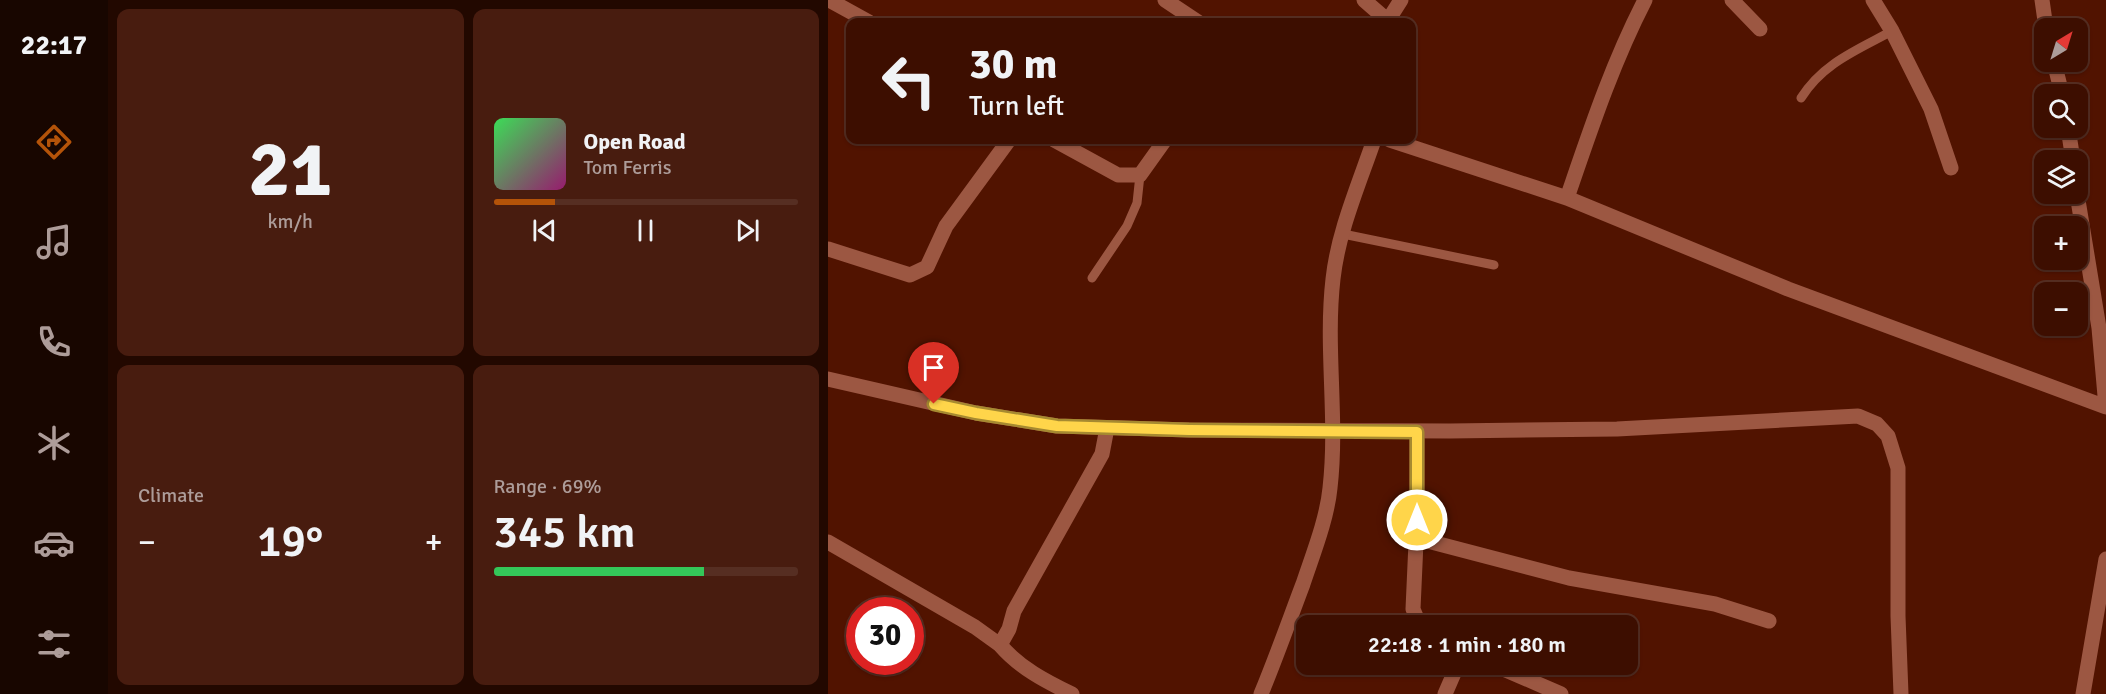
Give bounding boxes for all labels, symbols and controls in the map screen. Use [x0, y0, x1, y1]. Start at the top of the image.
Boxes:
north arrow [2034, 18, 2088, 72]
map controls [2034, 18, 2088, 336]
text: 22:17 [21, 29, 87, 62]
text: 30 m [969, 39, 1058, 90]
icon: left [870, 42, 948, 120]
button: search [2034, 84, 2088, 138]
text: Turn left [969, 90, 1064, 123]
icon: directions [33, 121, 75, 163]
text: 21 [248, 122, 332, 218]
text: Open Road [584, 128, 686, 155]
button: layers [2034, 150, 2088, 204]
text: Tom Ferris [584, 155, 672, 180]
text: km/h [268, 209, 313, 234]
icon: previous [528, 214, 561, 247]
icon: pause [629, 214, 662, 247]
icon: next [731, 214, 764, 247]
button: + [2034, 216, 2088, 270]
icon: music [33, 221, 75, 263]
button: − [2034, 282, 2088, 336]
icon: phone [33, 321, 75, 363]
pin [908, 342, 959, 404]
icon: arrive [917, 351, 950, 384]
icon: climate [33, 422, 75, 464]
text: Range · 69% [494, 474, 602, 499]
text: Climate [138, 483, 204, 508]
position arrow [1385, 488, 1449, 552]
text: 345 km [494, 505, 636, 560]
text: 19° [257, 514, 323, 569]
icon: car [33, 522, 75, 564]
text: − [138, 522, 156, 563]
text: + [425, 522, 442, 563]
speed limit sign: 30 [846, 597, 924, 675]
icon: filters [33, 623, 75, 665]
text: 22:18 · 1 min · 180 m [1368, 631, 1566, 658]

